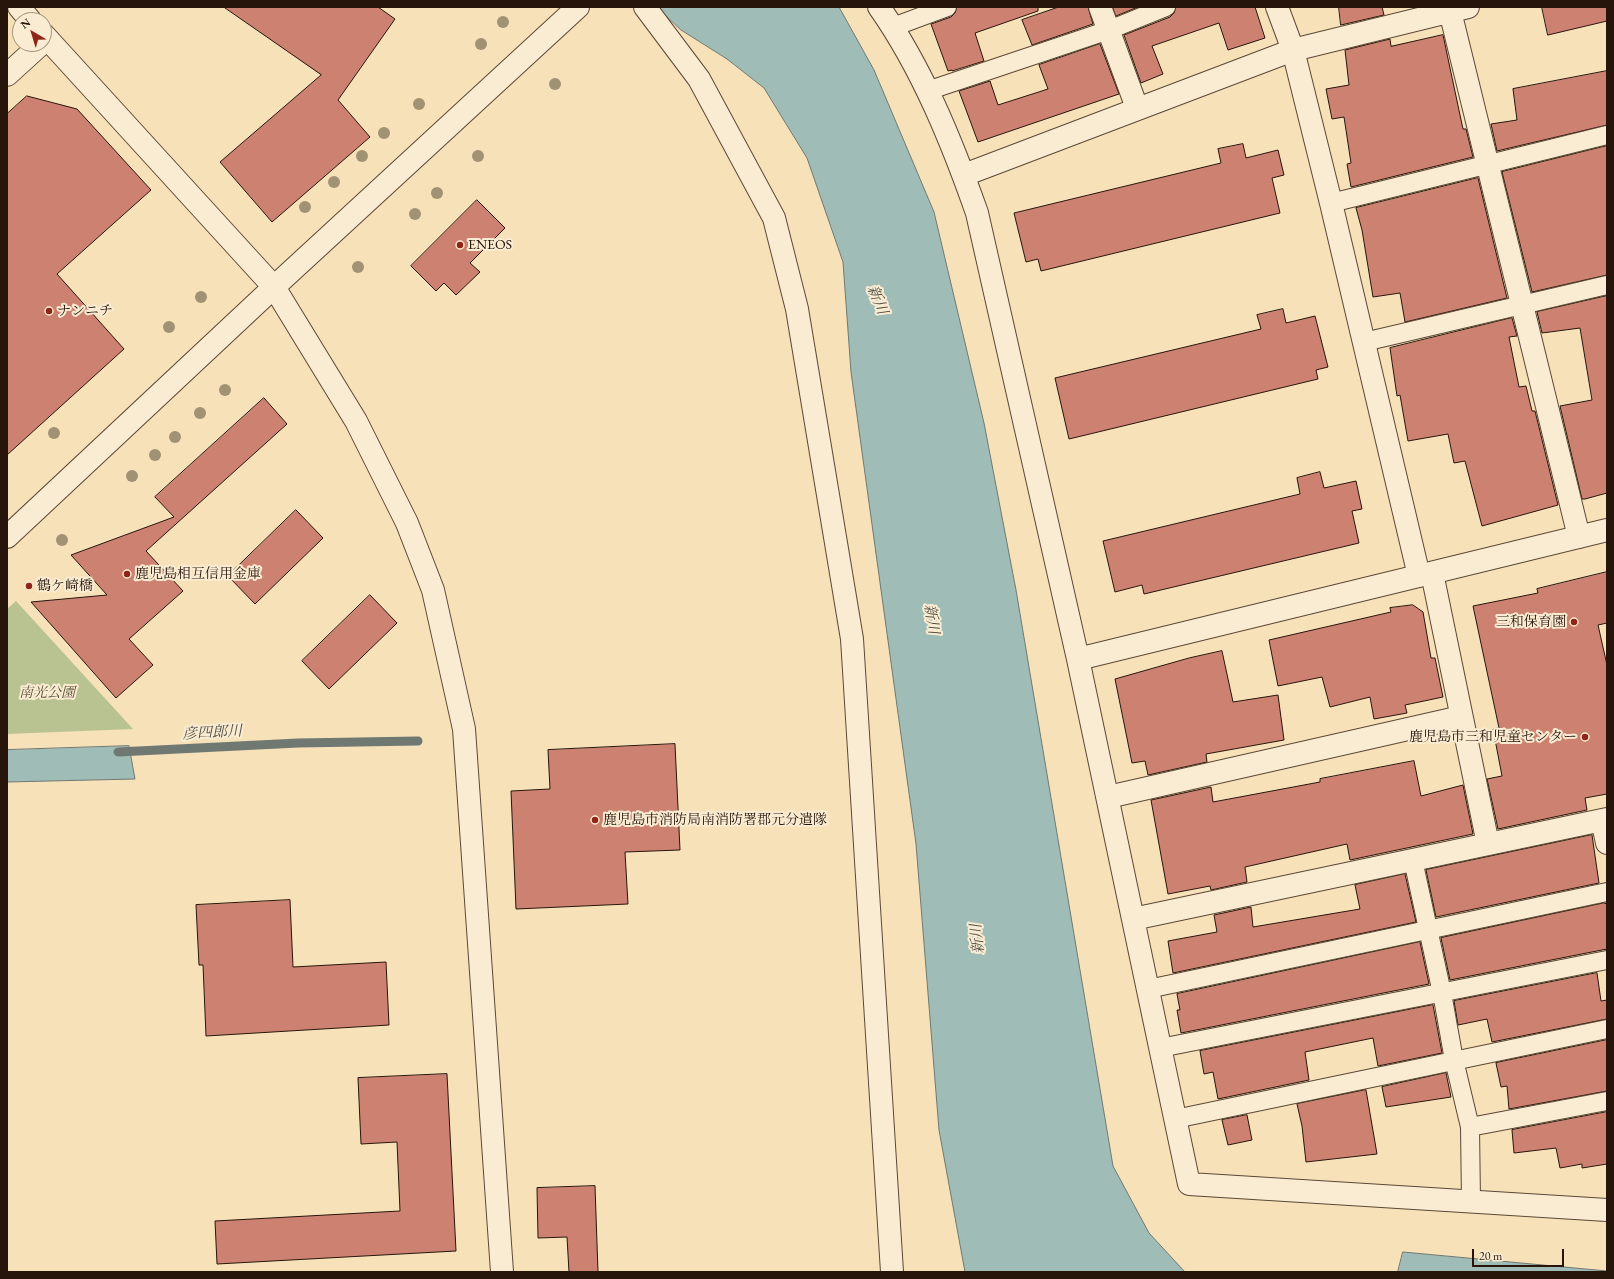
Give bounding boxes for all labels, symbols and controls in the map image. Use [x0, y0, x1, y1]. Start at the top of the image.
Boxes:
north arrow [12, 12, 52, 52]
text: N [17, 15, 33, 32]
place label: ENEOS [468, 237, 512, 253]
marker: ENEOS [455, 240, 465, 250]
water label: 新川 [863, 283, 891, 317]
place label: ナンニチ [57, 303, 113, 319]
marker: ナンニチ [44, 306, 54, 316]
place label: 鹿児島相互信用金庫 [135, 566, 261, 582]
marker: 鹿児島相互信用金庫 [122, 569, 132, 579]
place label: 鶴ケ崎橋 [37, 578, 93, 594]
marker: 鶴ケ崎橋 [24, 581, 34, 591]
water label: 新川 [920, 603, 942, 635]
place label: 三和保育園 [1496, 614, 1566, 630]
marker: 三和保育園 [1569, 617, 1579, 627]
park label: 南光公園 [19, 685, 75, 701]
water label: 彦四郎川 [182, 722, 242, 744]
place label: 鹿児島市三和児童センター [1409, 729, 1577, 745]
marker: 鹿児島市三和児童センター [1580, 732, 1590, 742]
place label: 鹿児島市消防局南消防署郡元分遣隊 [603, 812, 827, 828]
marker: 鹿児島市消防局南消防署郡元分遣隊 [590, 815, 600, 825]
water label: 新川 [967, 923, 989, 955]
scale bar [1474, 1241, 1566, 1267]
text: 20 m [1479, 1248, 1502, 1264]

